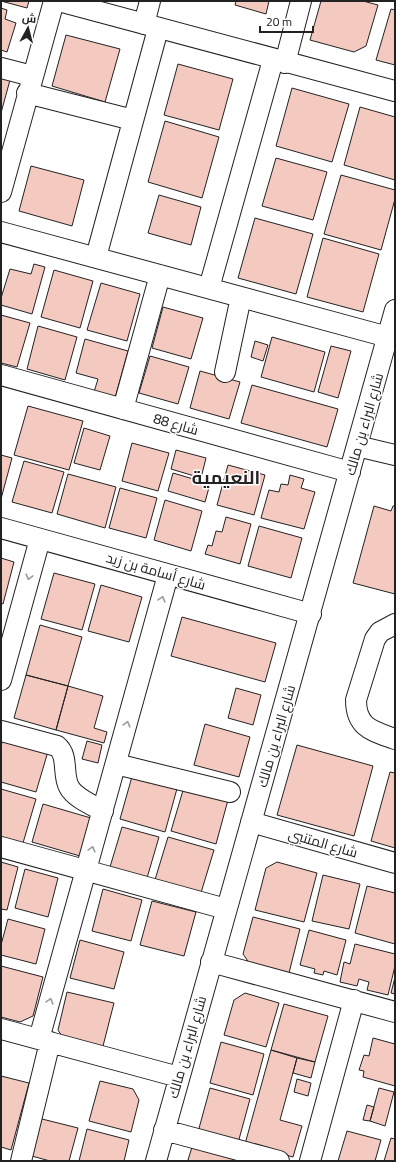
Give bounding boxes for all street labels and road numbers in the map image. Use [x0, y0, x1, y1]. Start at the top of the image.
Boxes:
street label: شارع البراء بن مالك [337, 370, 391, 478]
street label: شارع 88 [150, 405, 202, 443]
street label: شارع أسامة بن زيد [103, 544, 209, 598]
street label: شارع البراء بن مالك [249, 682, 303, 790]
street label: شارع المتنبي [285, 821, 361, 865]
street label: شارع البراء بن مالك [160, 993, 214, 1101]

